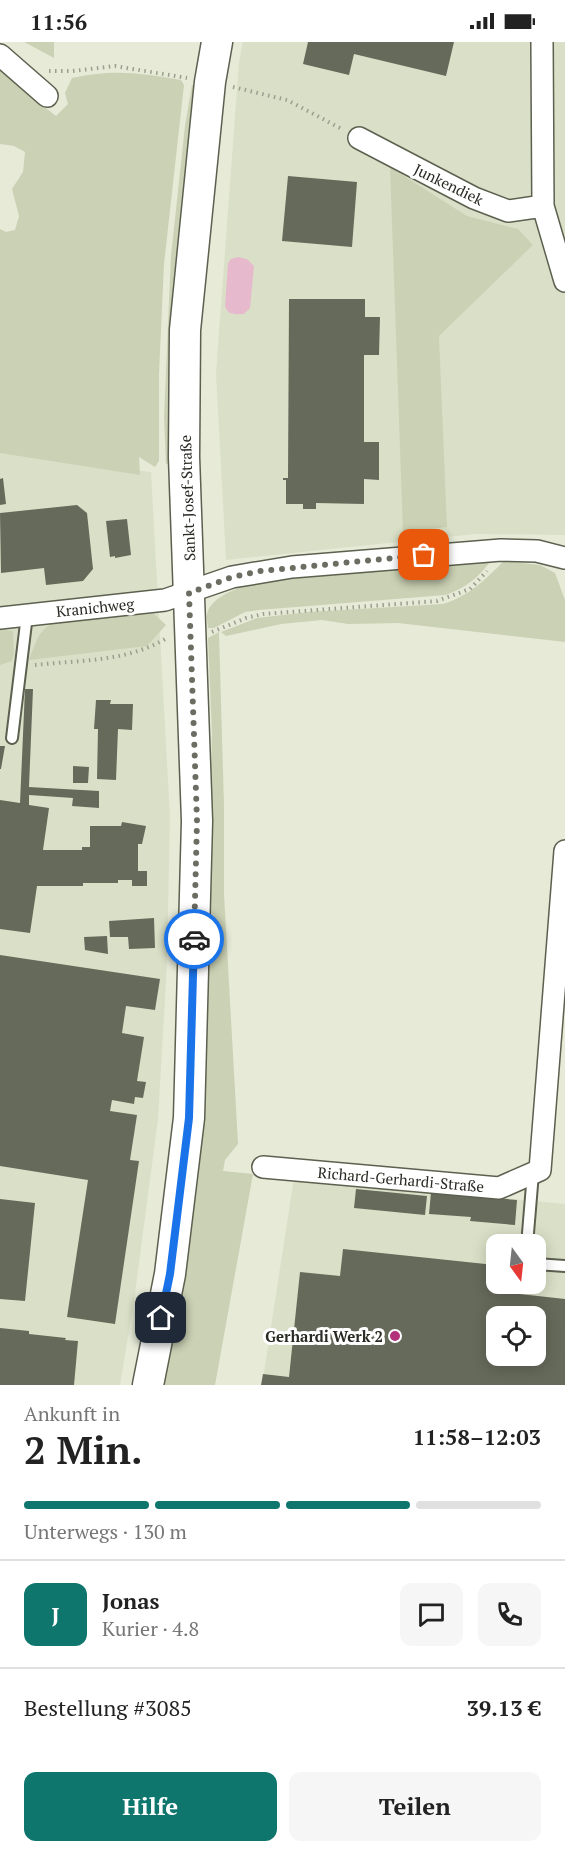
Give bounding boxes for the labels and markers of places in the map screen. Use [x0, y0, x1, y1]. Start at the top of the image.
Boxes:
pin [398, 529, 449, 580]
pin [135, 1292, 186, 1343]
place label: Gerhardi Werk 2 [265, 1326, 383, 1346]
marker: Gerhardi Werk 2 [388, 1329, 402, 1343]

